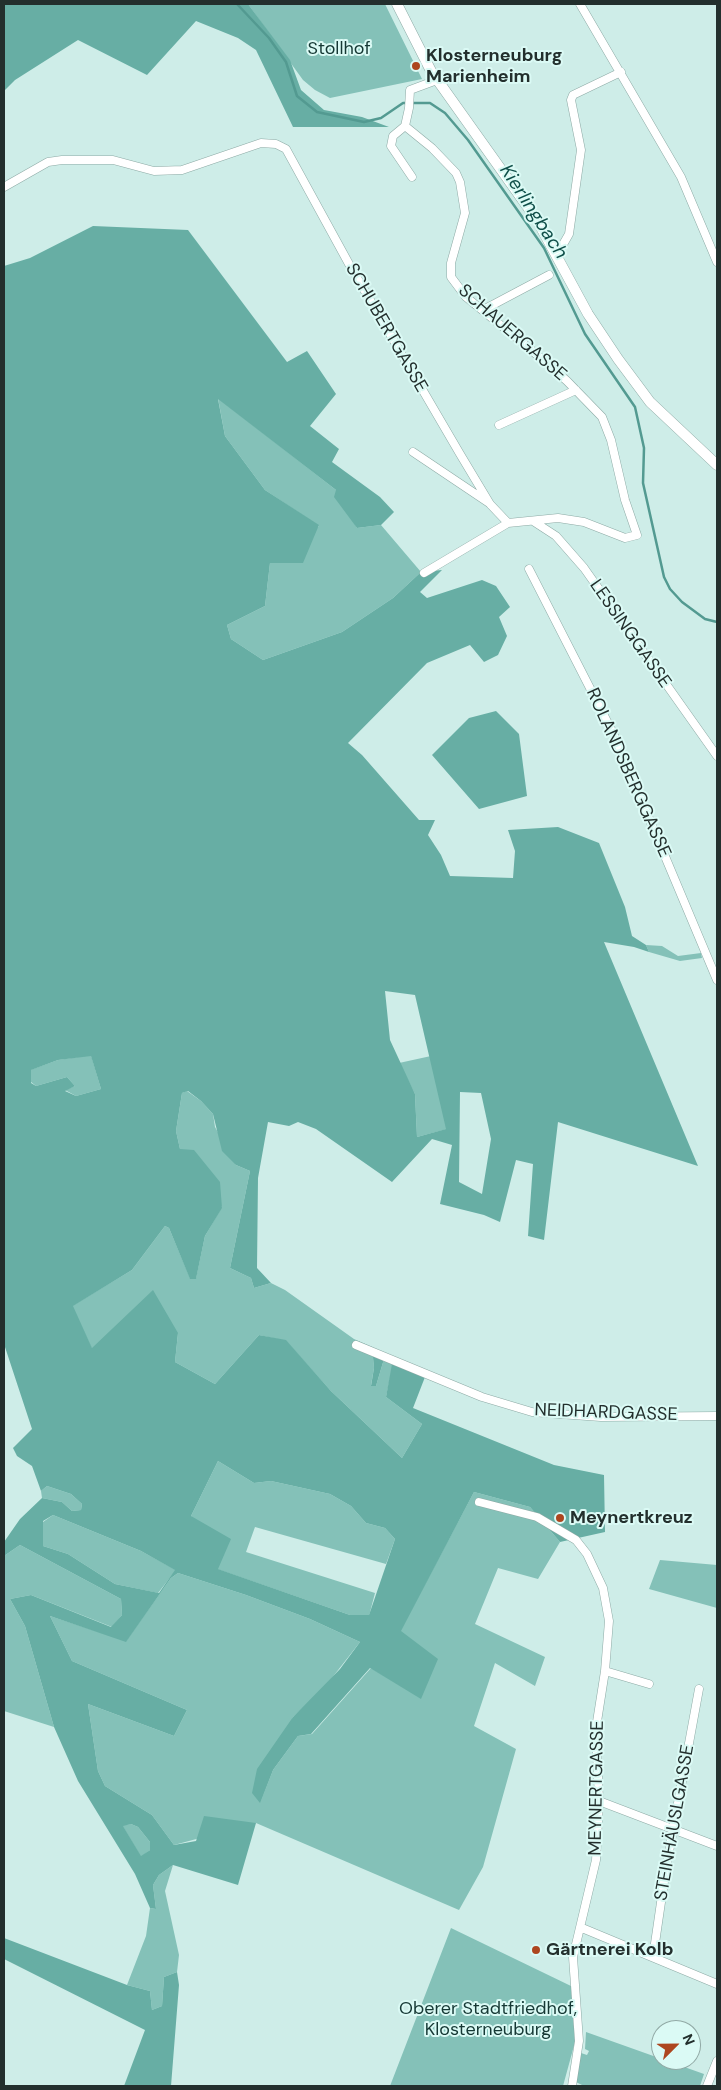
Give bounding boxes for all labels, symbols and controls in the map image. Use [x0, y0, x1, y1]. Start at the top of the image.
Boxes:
park label: Stollhof [307, 38, 371, 60]
place label: Klosterneuburg Marienheim [426, 45, 562, 88]
marker: Klosterneuburg Marienheim [410, 60, 422, 72]
water label: Kierlingbach [494, 161, 572, 263]
street label: SCHUBERTGASSE [340, 260, 432, 396]
street label: SCHAUERGASSE [453, 280, 571, 386]
street label: LESSINGGASSE [585, 576, 675, 692]
street label: ROLANDSBERGGASSE [581, 685, 675, 861]
street label: NEIDHARDGASSE [534, 1400, 678, 1426]
place label: Meynertkreuz [570, 1507, 693, 1529]
marker: Meynertkreuz [554, 1512, 566, 1524]
street label: MEYNERTGASSE [585, 1720, 609, 1856]
street label: STEINHÄUSLGASSE [651, 1743, 699, 1903]
place label: Gärtnerei Kolb [546, 1939, 673, 1961]
marker: Gärtnerei Kolb [530, 1944, 542, 1956]
park label: Oberer Stadtfriedhof, Klosterneuburg [399, 1998, 577, 2040]
north arrow [651, 2020, 701, 2070]
text: N [679, 2031, 699, 2048]

